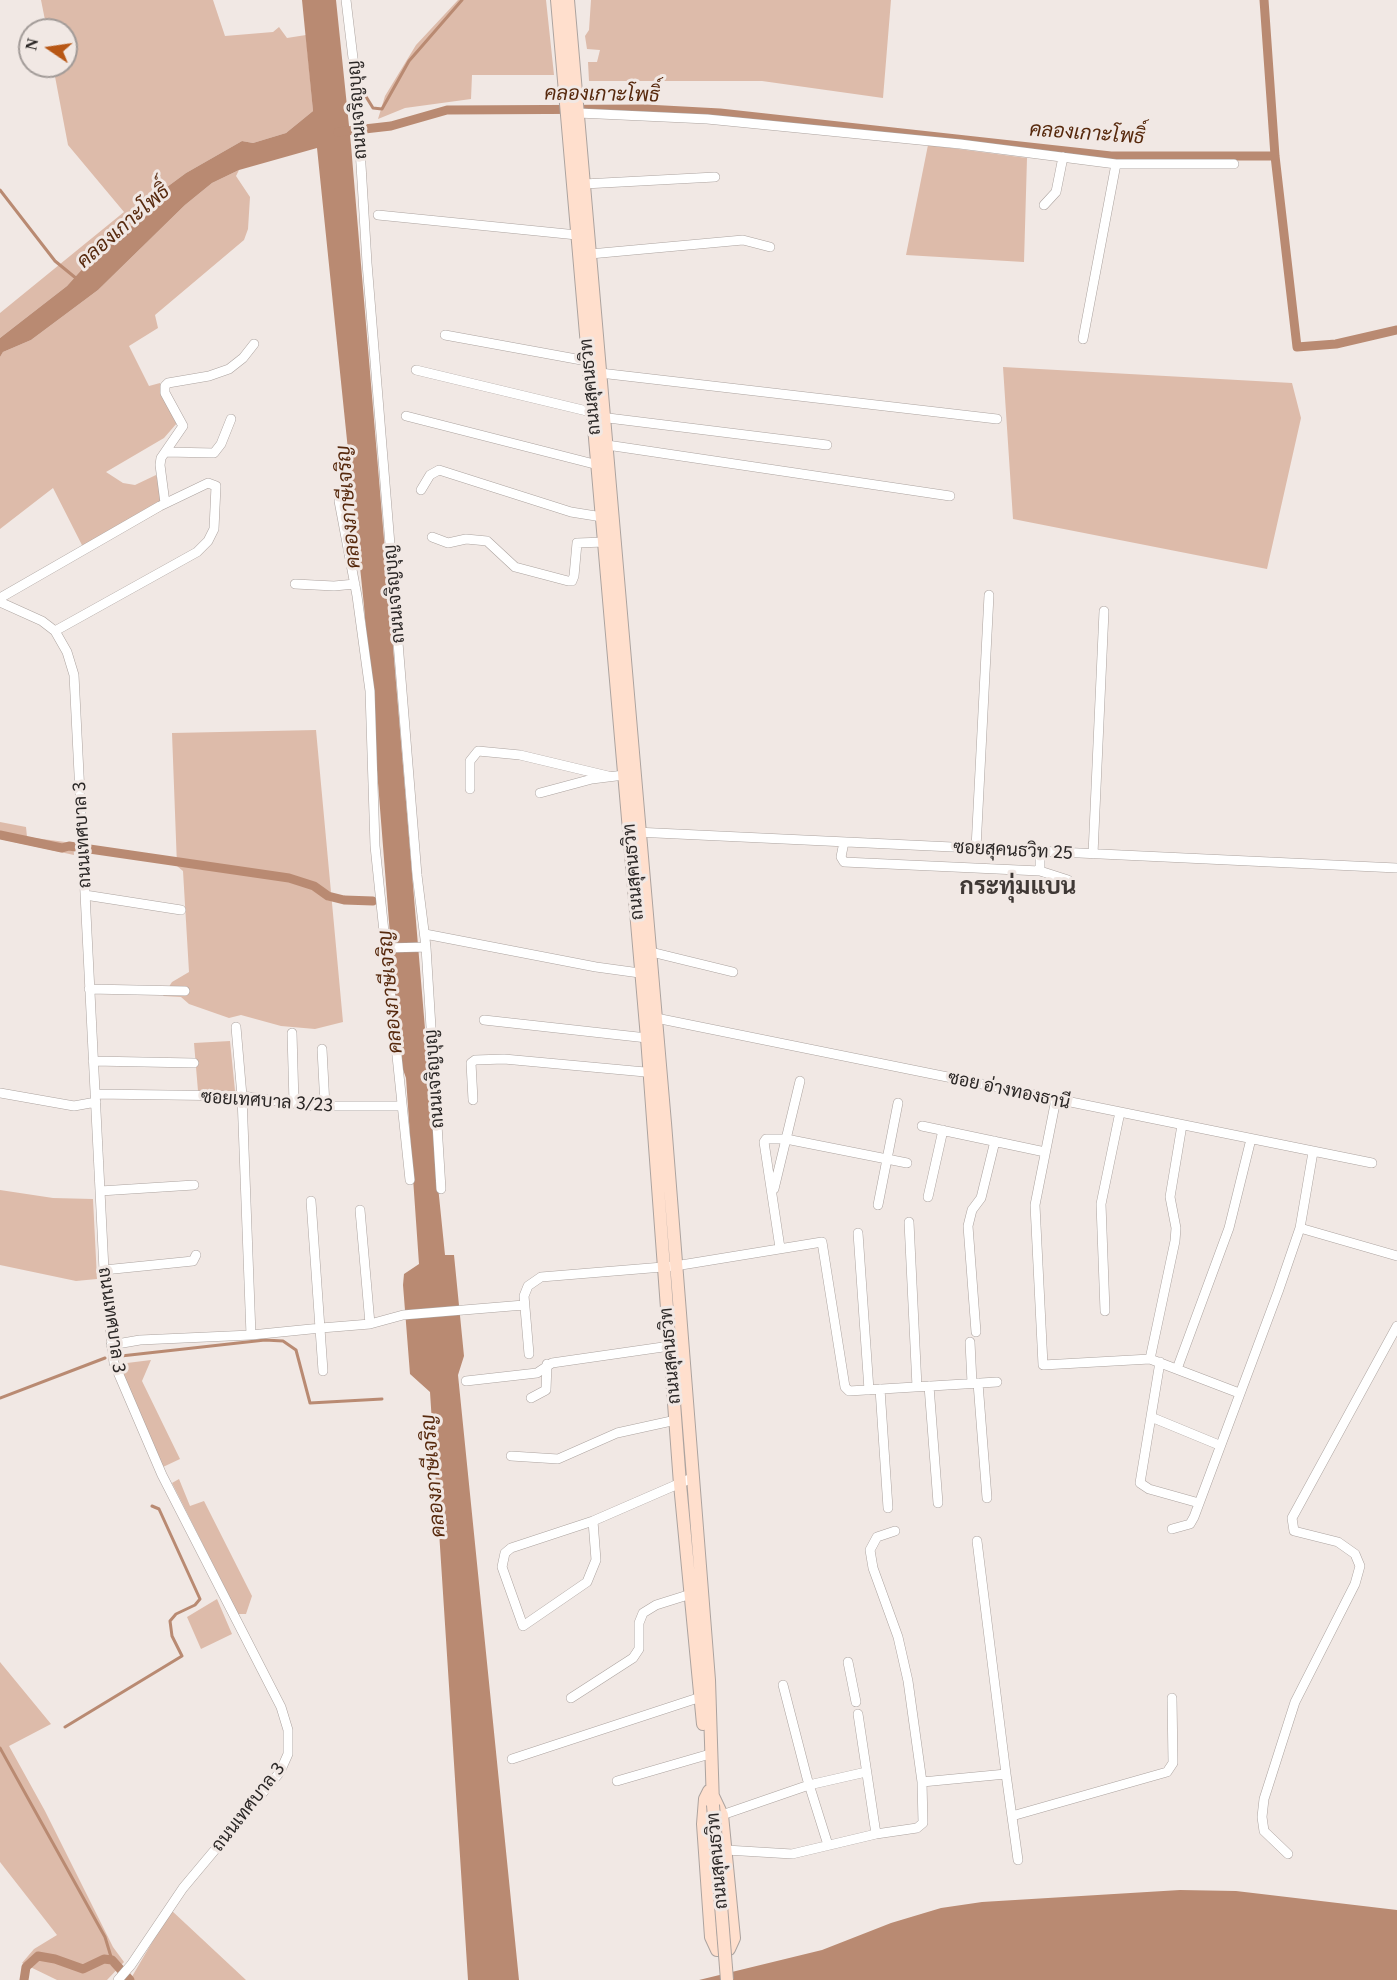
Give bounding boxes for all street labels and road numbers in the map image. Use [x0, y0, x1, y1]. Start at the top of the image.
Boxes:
street label: ถนนเจริญบุญ [343, 60, 371, 160]
street label: ถนนสุคนธวิท [575, 338, 605, 436]
street label: ถนนเจริญบุญ [379, 544, 409, 644]
street label: ถนนเทศบาล 3 [68, 781, 96, 889]
street label: ถนนสุคนธวิท [618, 823, 648, 921]
street label: ซอยสุคนธวิท 25 [953, 836, 1073, 864]
street label: ถนนเจริญบุญ [420, 1029, 448, 1129]
street label: ซอย อ่างทองธานี [946, 1067, 1072, 1113]
street label: ซอยเทศบาล 3/23 [200, 1086, 334, 1116]
street label: ถนนเทศบาล 3 [94, 1266, 130, 1374]
street label: ถนนสุคนธวิท [655, 1307, 685, 1405]
street label: ถนนเทศบาล 3 [207, 1758, 289, 1856]
street label: ถนนสุคนธวิท [702, 1812, 732, 1910]

